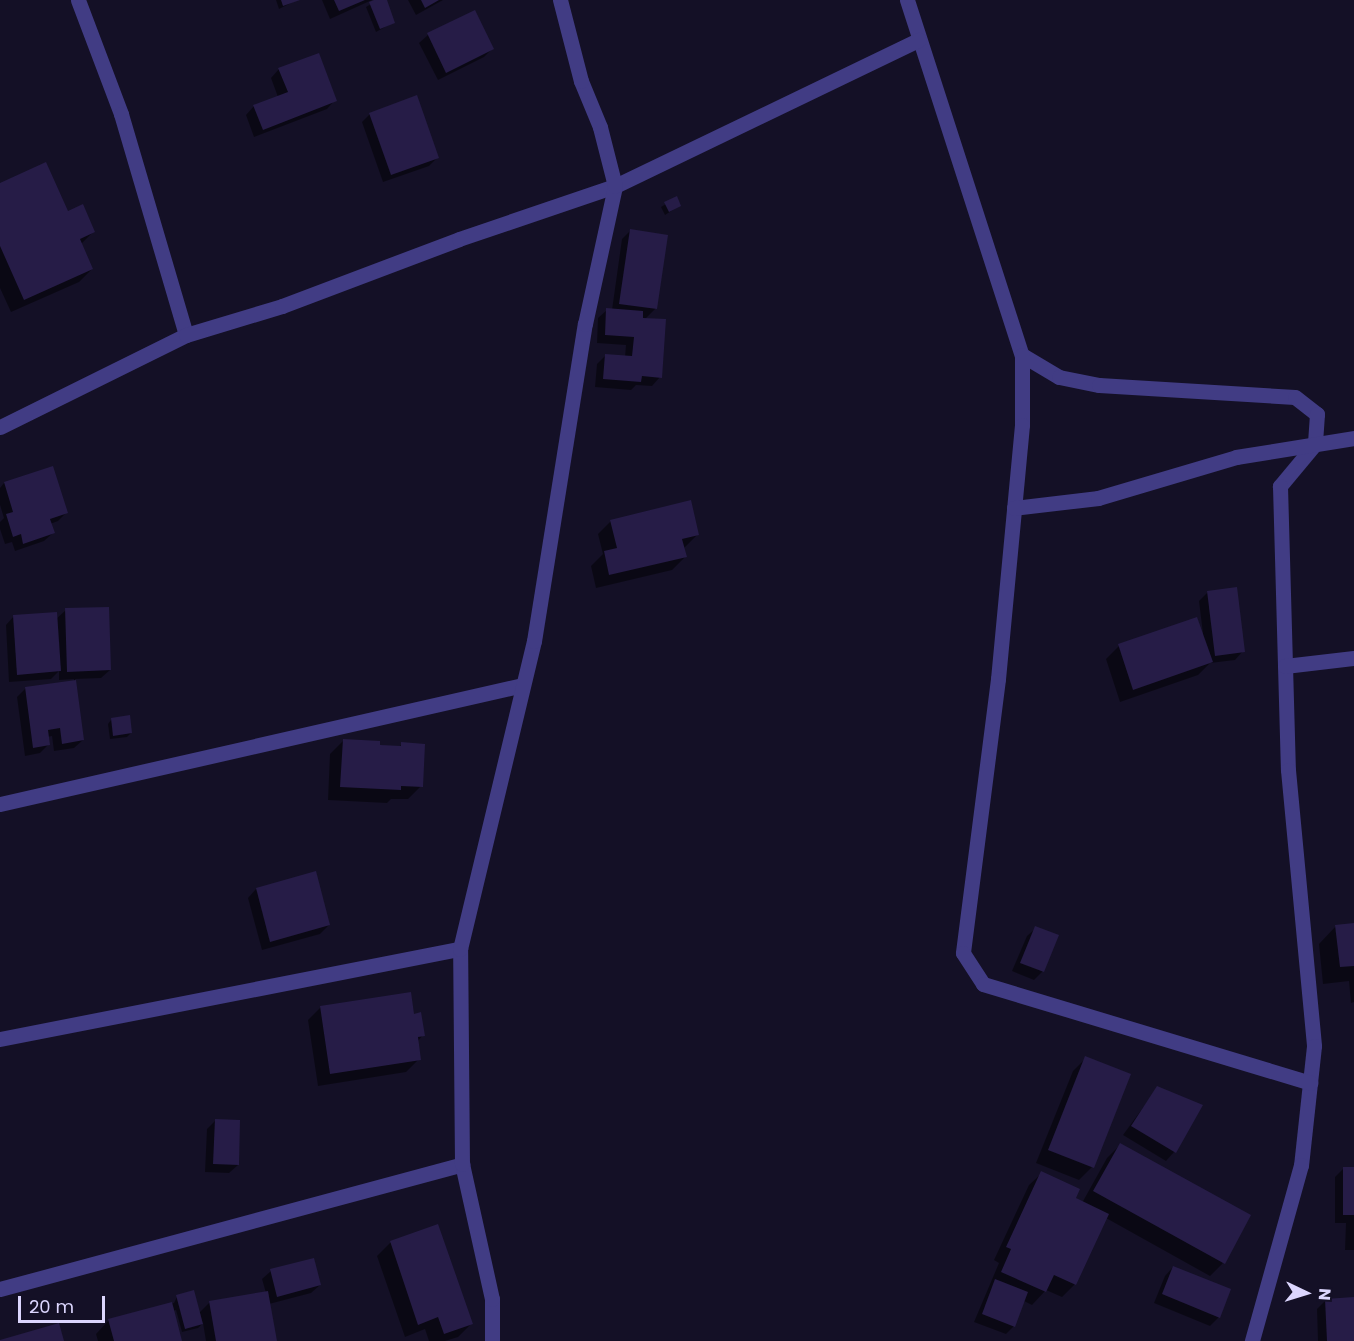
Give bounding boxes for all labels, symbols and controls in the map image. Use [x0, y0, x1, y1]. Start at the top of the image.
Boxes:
north arrow [1276, 1263, 1336, 1323]
scale bar [21, 1284, 108, 1322]
text: N [1313, 1287, 1336, 1301]
text: 20 m [29, 1294, 74, 1319]

